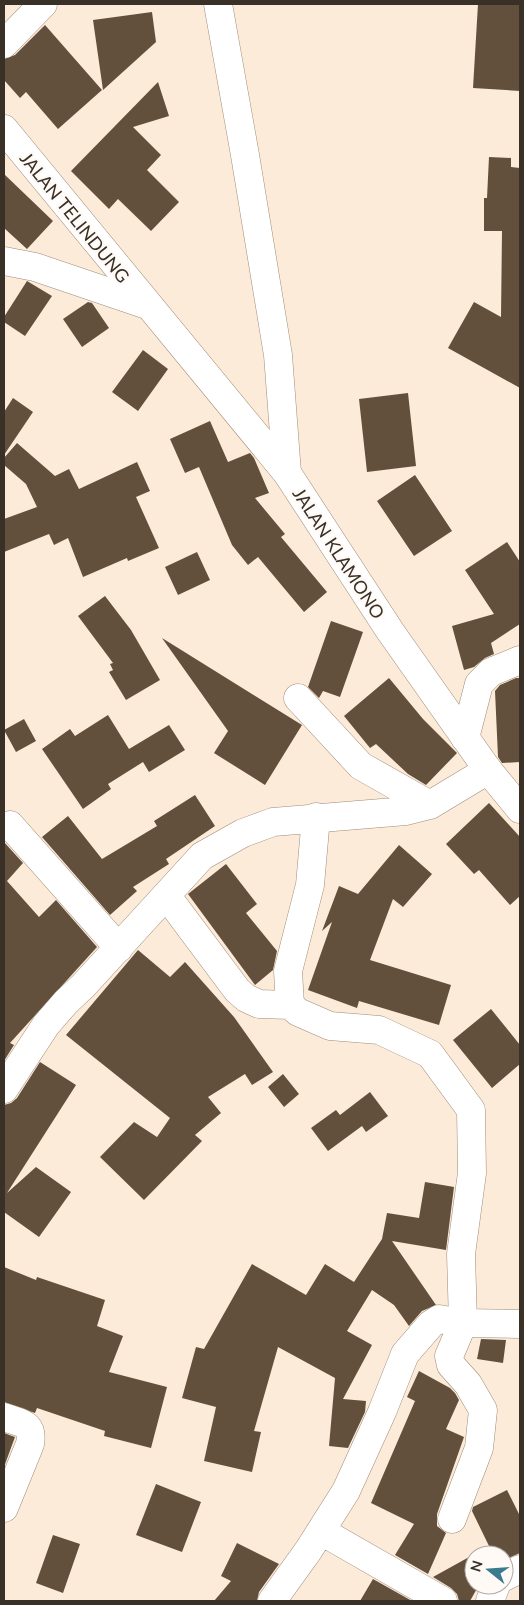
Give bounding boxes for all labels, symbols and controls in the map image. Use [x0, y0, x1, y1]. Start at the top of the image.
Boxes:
street label: JALAN TELINDUNG [16, 147, 134, 287]
street label: JALAN KLAMONO [288, 483, 390, 623]
north arrow [464, 1545, 514, 1595]
text: N [466, 1558, 486, 1574]

